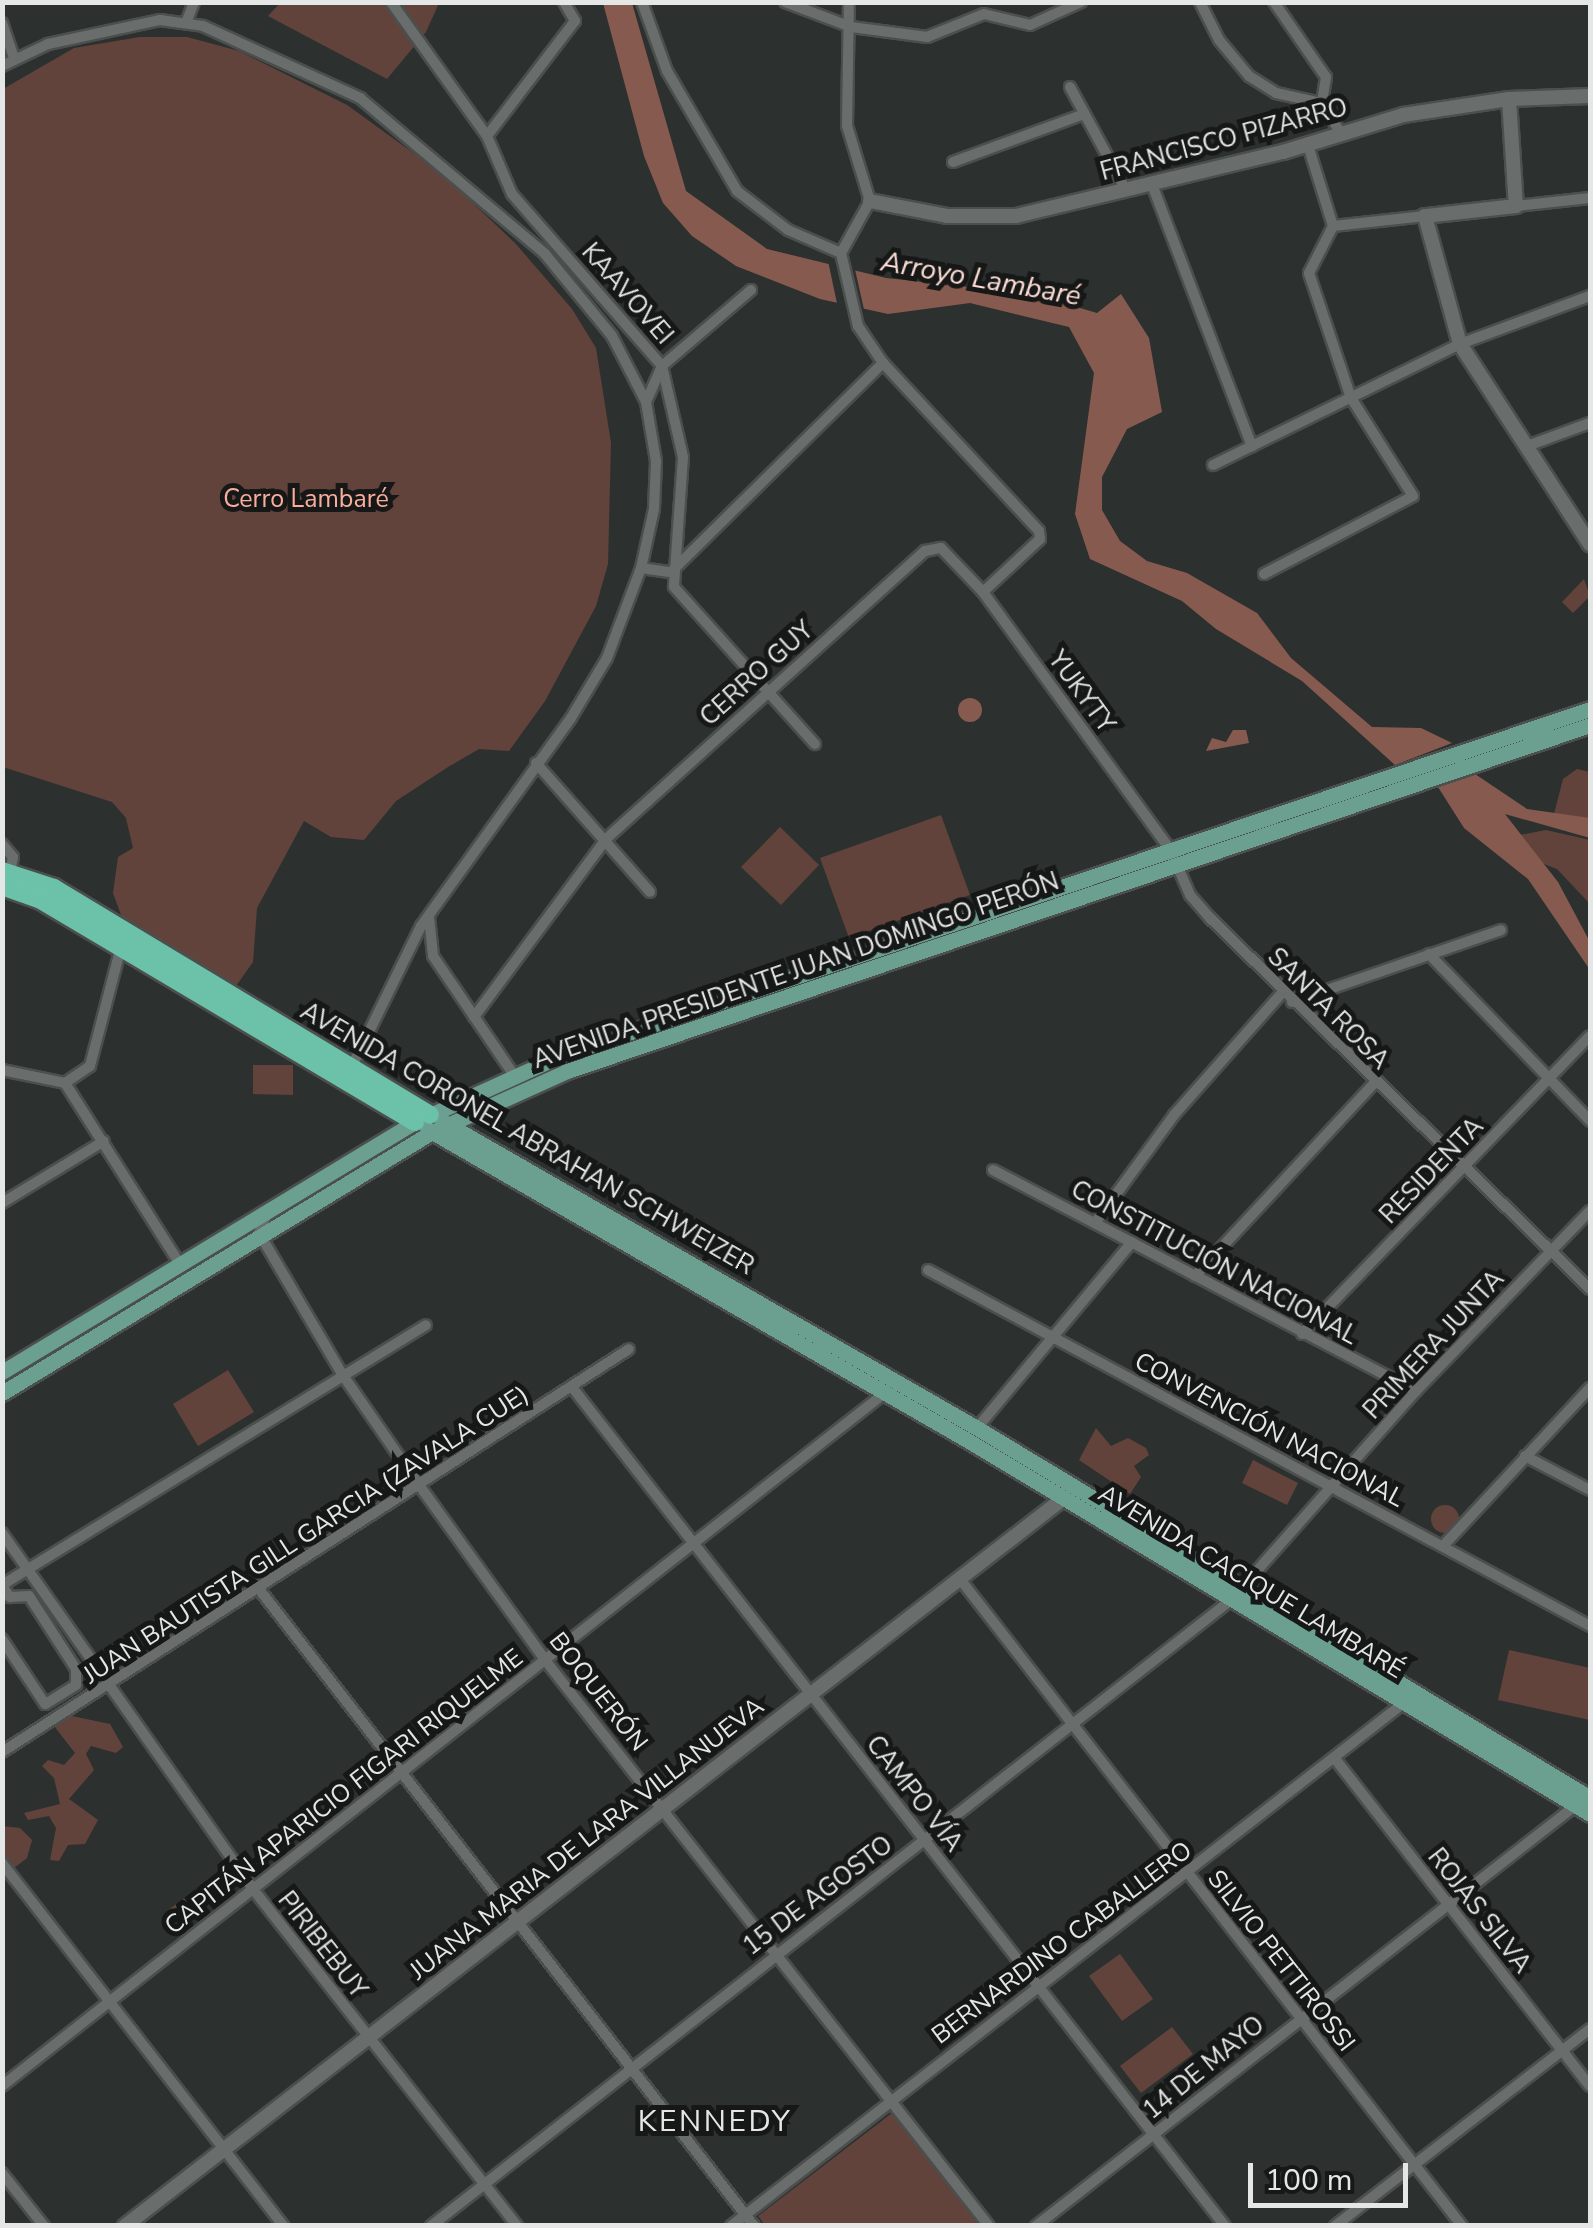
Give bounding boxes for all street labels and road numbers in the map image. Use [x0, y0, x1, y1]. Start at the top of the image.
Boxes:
street label: FRANCISCO PIZARRO [1097, 93, 1351, 187]
street label: KAAVOVEI [575, 237, 679, 351]
street label: CERRO GUY [694, 615, 820, 733]
street label: YUKYTY [1041, 645, 1121, 739]
street label: AVENIDA PRESIDENTE JUAN DOMINGO PERÓN [529, 867, 1063, 1075]
street label: SANTA ROSA [1261, 942, 1395, 1076]
street label: AVENIDA CORONEL ABRAHAN SCHWEIZER [295, 996, 759, 1282]
street label: RESIDENTA [1374, 1112, 1490, 1230]
street label: CONSTITUCIÓN NACIONAL [1066, 1175, 1362, 1351]
street label: PRIMERA JUNTA [1358, 1265, 1510, 1425]
street label: CONVENCIÓN NACIONAL [1129, 1346, 1409, 1514]
street label: JUAN BAUTISTA GILL GARCIA (ZAVALA CUE) [78, 1380, 534, 1690]
street label: AVENIDA CACIQUE LAMBARÉ [1093, 1479, 1409, 1685]
street label: BOQUERÓN [542, 1627, 654, 1757]
street label: CAPITÁN APARICIO FIGARI RIQUELME [159, 1643, 529, 1941]
street label: JUANA MARIA DE LARA VILLANUEVA [404, 1692, 770, 1986]
street label: CAMPO VÍA [859, 1730, 969, 1858]
street label: 15 DE AGOSTO [737, 1830, 899, 1962]
street label: BERNARDINO CABALLERO [926, 1835, 1198, 2051]
street label: ROJAS SILVA [1421, 1843, 1537, 1979]
street label: SILVIO PETTIROSSI [1201, 1864, 1361, 2058]
street label: PIRIBEBUY [271, 1886, 373, 2004]
street label: 14 DE MAYO [1137, 2010, 1271, 2126]

